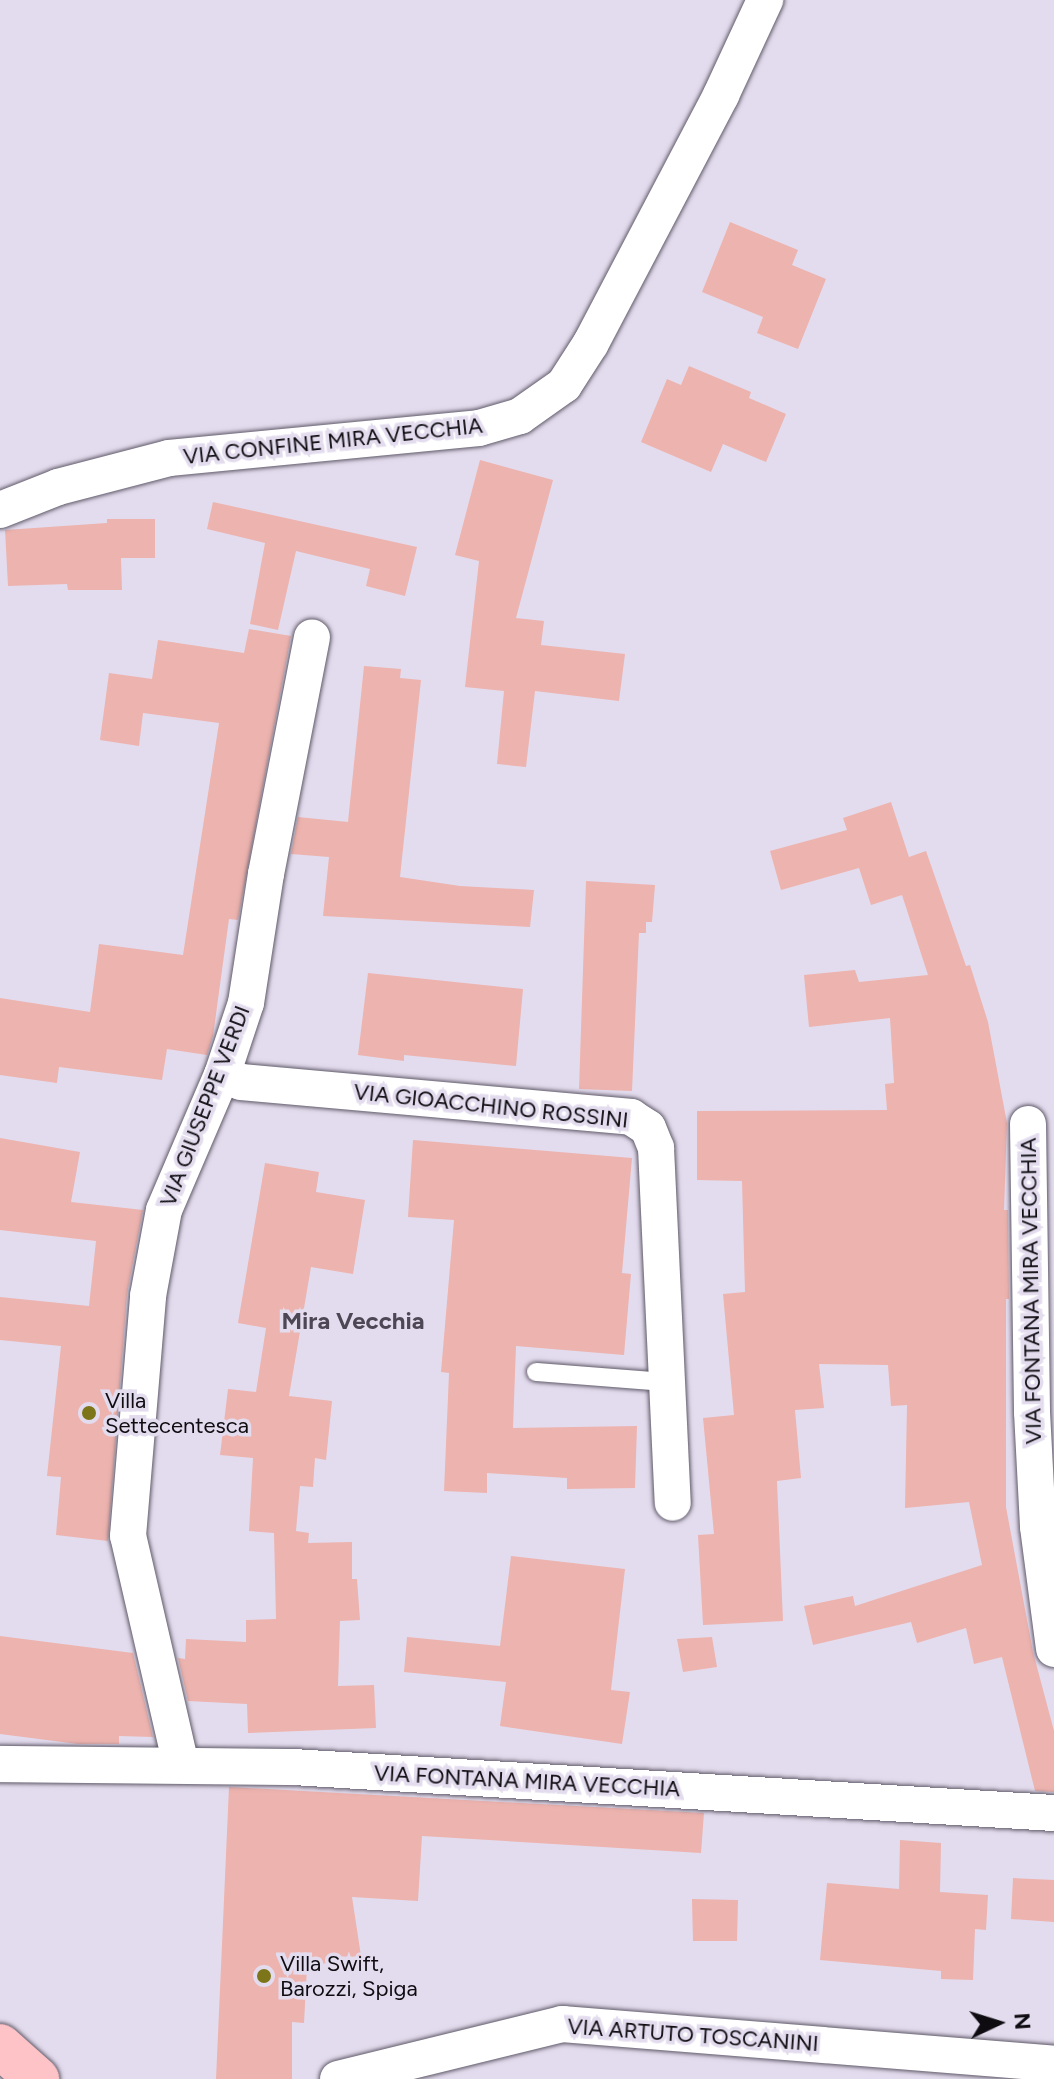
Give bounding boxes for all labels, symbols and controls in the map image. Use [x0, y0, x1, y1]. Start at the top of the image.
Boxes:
street label: VIA CONFINE MIRA VECCHIA [182, 412, 484, 470]
street label: VIA GIUSEPPE VERDI [155, 1002, 255, 1210]
street label: VIA GIOACCHINO ROSSINI [352, 1078, 630, 1134]
street label: VIA FONTANA MIRA VECCHIA [1015, 1138, 1047, 1444]
district label: Mira Vecchia [281, 1307, 425, 1335]
place label: Villa Settecentesca [105, 1387, 249, 1438]
marker: Villa Settecentesca [80, 1404, 98, 1422]
street label: VIA FONTANA MIRA VECCHIA [373, 1760, 681, 1802]
place label: Villa Swift, Barozzi, Spiga [280, 1950, 418, 2002]
marker: Villa Swift, Barozzi, Spiga [255, 1967, 273, 1985]
north arrow [958, 1983, 1038, 2063]
text: N [1008, 2012, 1037, 2031]
street label: VIA ARTUTO TOSCANINI [567, 2013, 819, 2057]

